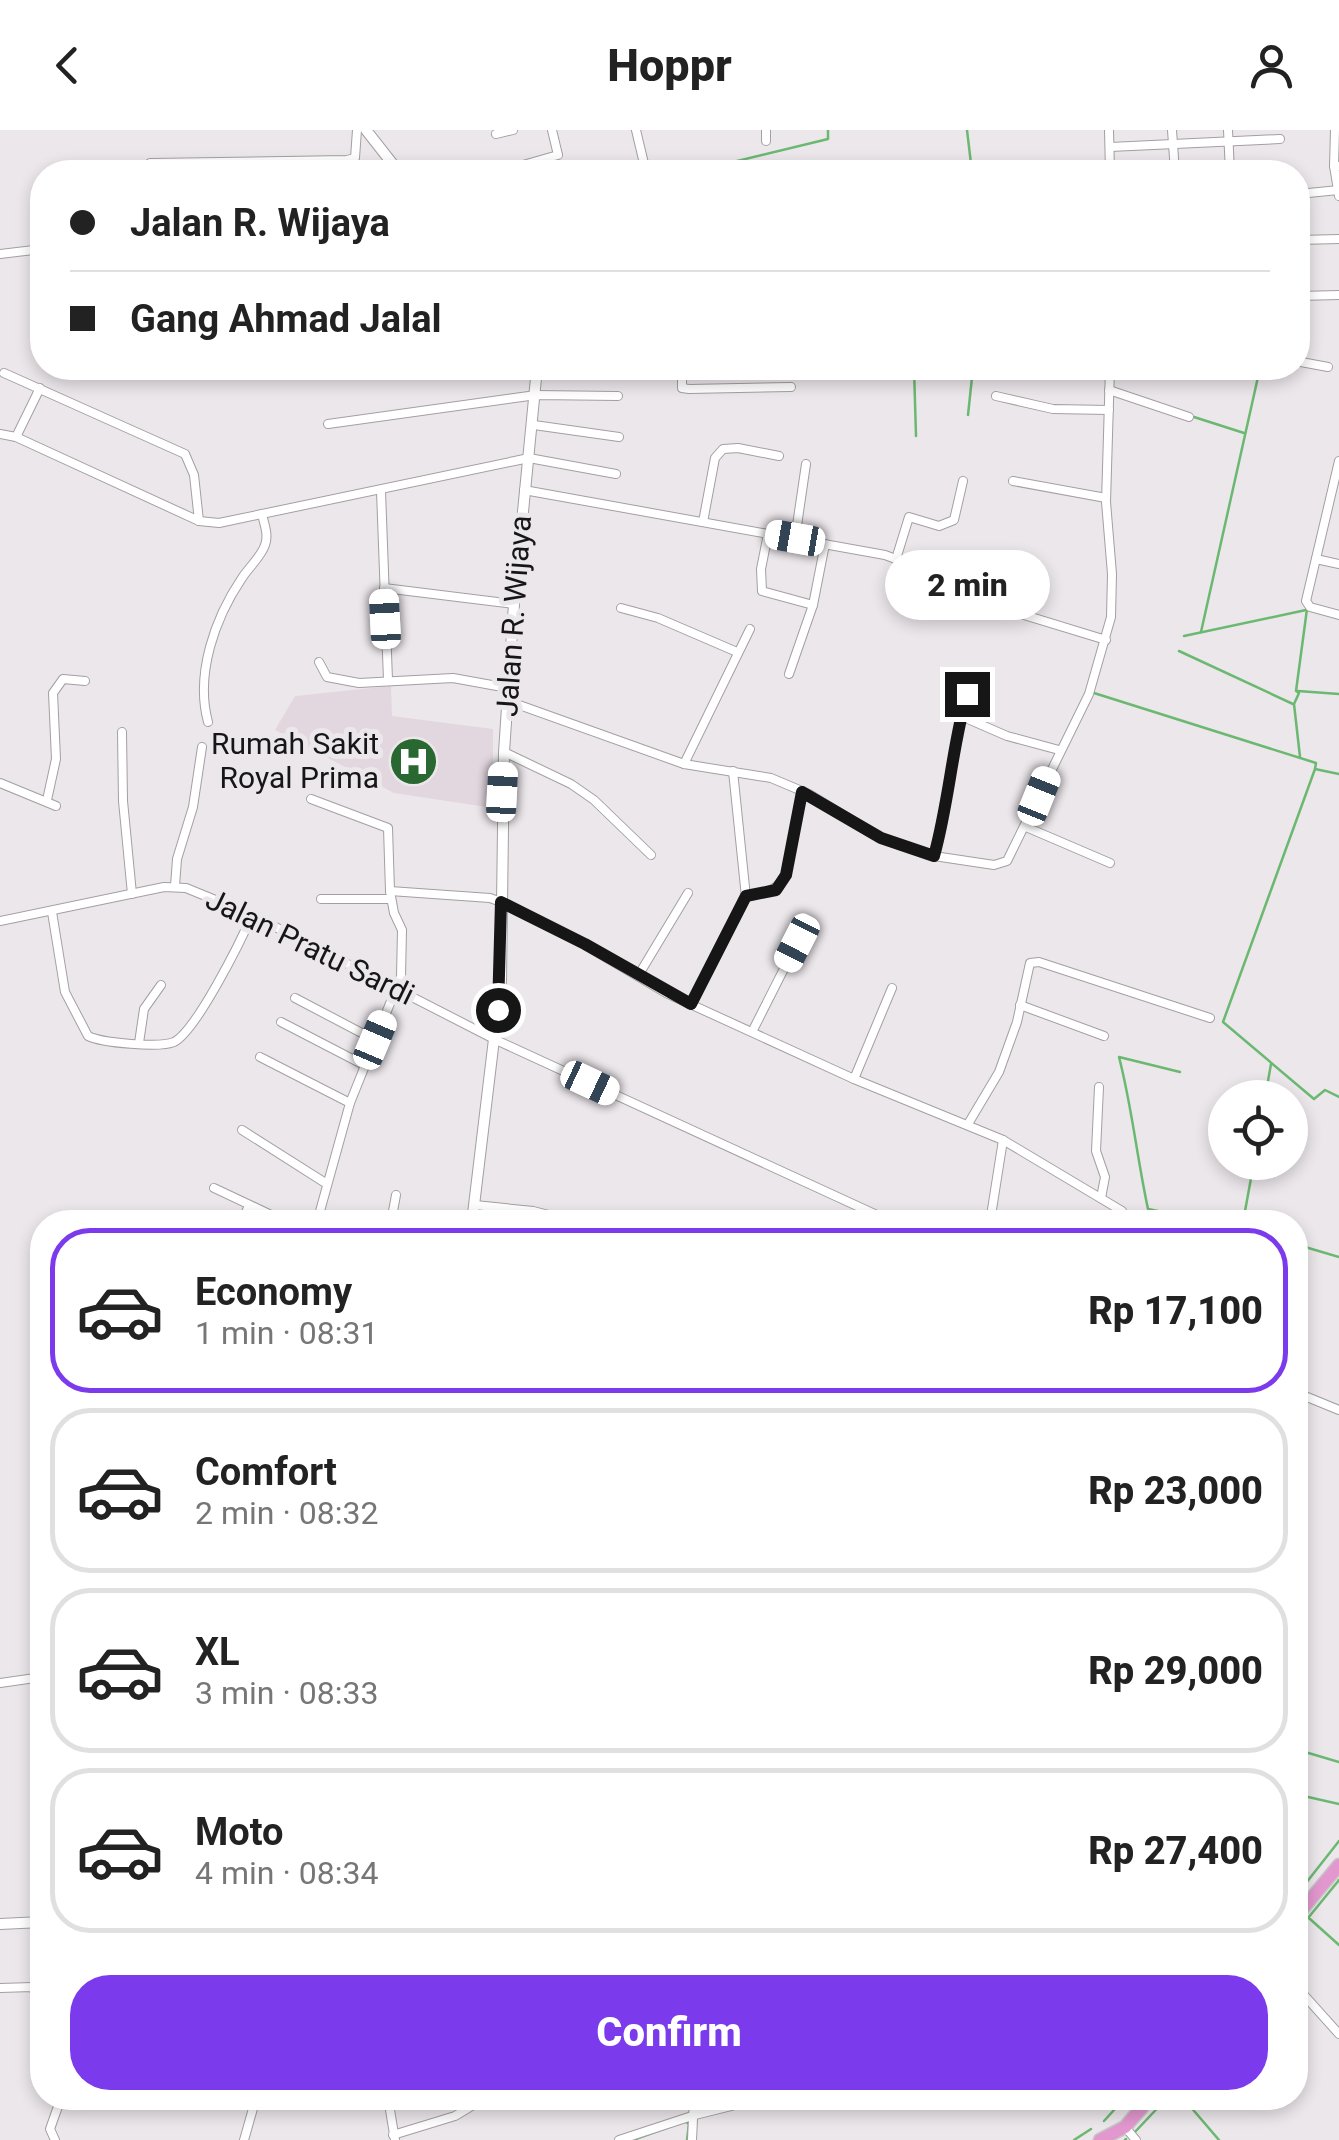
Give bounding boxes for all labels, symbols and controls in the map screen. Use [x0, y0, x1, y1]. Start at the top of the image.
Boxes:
icon: back [40, 38, 95, 93]
icon: person [1244, 38, 1299, 93]
text: Hoppr [607, 39, 732, 92]
text: Jalan R. Wijaya [130, 201, 390, 245]
text: Gang Ahmad Jalal [130, 297, 442, 341]
street label: Jalan R. Wijaya [489, 514, 538, 718]
car [763, 518, 827, 558]
callout: 2 min [884, 549, 1050, 619]
text: 2 min [927, 566, 1008, 604]
car [368, 588, 402, 650]
route end [945, 672, 990, 717]
place label: Rumah Sakit Royal Prima [211, 726, 379, 795]
hospital icon: Rumah Sakit Royal Prima [388, 735, 440, 787]
car [485, 761, 519, 823]
car [1014, 763, 1064, 829]
street label: Jalan Pratu Sardi [200, 881, 420, 1012]
car [770, 909, 824, 977]
route start [476, 988, 521, 1033]
car [349, 1007, 401, 1073]
car [556, 1057, 624, 1109]
map controls [1208, 1080, 1308, 1180]
button: locate [1208, 1080, 1308, 1180]
icon: car [75, 1266, 165, 1356]
text: Economy [195, 1270, 352, 1314]
text: Rp 17,100 [1088, 1289, 1263, 1333]
text: 1 min · 08:31 [195, 1314, 378, 1352]
icon: car [75, 1446, 165, 1536]
text: Comfort [195, 1450, 337, 1494]
text: Rp 23,000 [1088, 1469, 1263, 1513]
text: 2 min · 08:32 [195, 1494, 378, 1532]
icon: car [75, 1626, 165, 1716]
text: XL [195, 1630, 240, 1674]
text: Rp 29,000 [1088, 1649, 1263, 1693]
text: 3 min · 08:33 [195, 1674, 378, 1712]
icon: car [75, 1806, 165, 1896]
text: Moto [195, 1810, 284, 1854]
text: Rp 27,400 [1088, 1829, 1263, 1873]
text: 4 min · 08:34 [195, 1854, 378, 1892]
button: Confirm [70, 1975, 1268, 2090]

